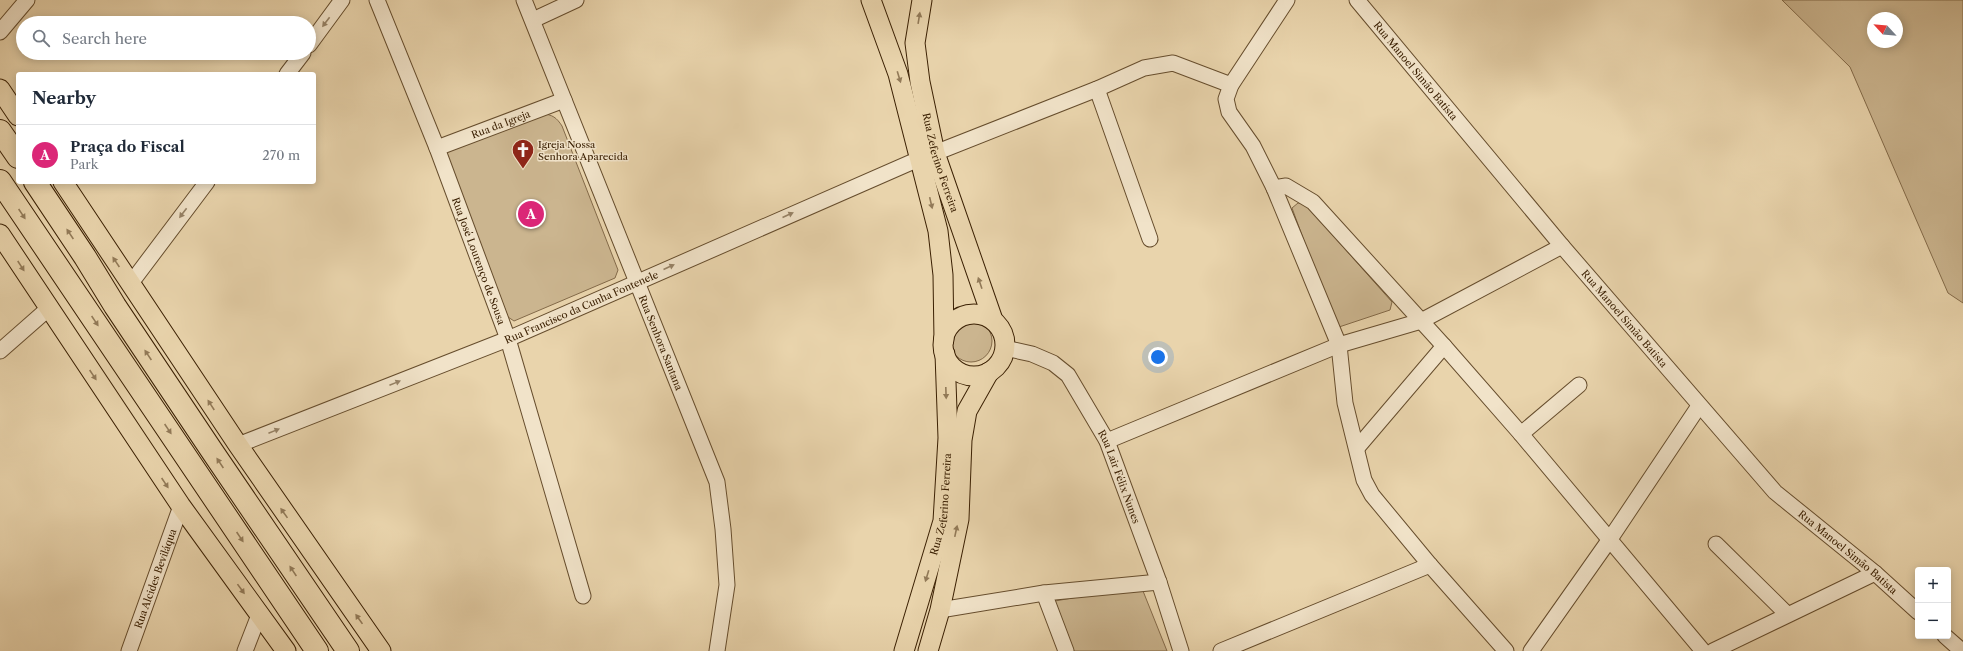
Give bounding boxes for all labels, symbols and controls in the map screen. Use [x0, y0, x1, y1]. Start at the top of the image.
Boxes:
one-way arrow [916, 12, 922, 24]
north arrow [1867, 12, 1903, 48]
search box [16, 16, 316, 60]
one-way arrow [321, 17, 330, 28]
street label: Rua Manoel Simão Batista [1371, 19, 1461, 123]
icon: search [30, 27, 52, 49]
text: Search here [62, 29, 147, 48]
one-way arrow [896, 72, 902, 84]
text: Nearby [32, 88, 96, 108]
street label: Rua da Igreja [469, 107, 533, 141]
street label: Rua Zeferino Ferreira [920, 111, 962, 215]
text: Praça do Fiscal [70, 137, 185, 156]
church icon: Igreja Nossa Senhora Aparecida [510, 137, 536, 170]
place label: Igreja Nossa Senhora Aparecida [538, 138, 629, 163]
text: A [40, 147, 50, 163]
text: 270 m [262, 147, 300, 163]
text: Park [70, 156, 98, 172]
street label: Rua José Lourenço de Sousa [449, 195, 509, 327]
one-way arrow [929, 197, 935, 209]
pin: A [518, 199, 544, 229]
one-way arrow [18, 208, 26, 219]
one-way arrow [179, 208, 188, 219]
one-way arrow [783, 212, 794, 218]
one-way arrow [66, 229, 74, 239]
one-way arrow [113, 256, 120, 267]
one-way arrow [18, 261, 25, 272]
one-way arrow [663, 264, 675, 270]
street label: Rua Francisco da Cunha Fontenele [502, 267, 660, 346]
street label: Rua Manoel Simão Batista [1579, 267, 1671, 370]
one-way arrow [977, 277, 983, 289]
street label: Rua Senhora Santana [636, 293, 686, 393]
one-way arrow [91, 316, 99, 326]
your location [1148, 347, 1168, 367]
one-way arrow [144, 350, 152, 360]
one-way arrow [89, 370, 97, 380]
one-way arrow [389, 380, 401, 386]
one-way arrow [943, 387, 949, 400]
one-way arrow [207, 400, 215, 410]
one-way arrow [164, 424, 172, 434]
street label: Rua Lair Félix Nunes [1095, 427, 1143, 525]
one-way arrow [268, 428, 279, 434]
street label: Rua Zeferino Ferreira [927, 452, 954, 557]
one-way arrow [216, 458, 224, 469]
one-way arrow [161, 478, 169, 488]
one-way arrow [280, 507, 288, 518]
street label: Rua Manoel Simão Batista [1796, 507, 1901, 597]
one-way arrow [954, 525, 960, 538]
street label: Rua Alcides Beviláqua [131, 526, 179, 630]
one-way arrow [236, 532, 244, 542]
one-way arrow [289, 566, 297, 576]
map controls [1915, 567, 1951, 639]
button: + [1915, 567, 1951, 603]
one-way arrow [924, 570, 930, 582]
one-way arrow [237, 584, 245, 594]
button: − [1915, 603, 1951, 639]
one-way arrow [355, 614, 363, 624]

